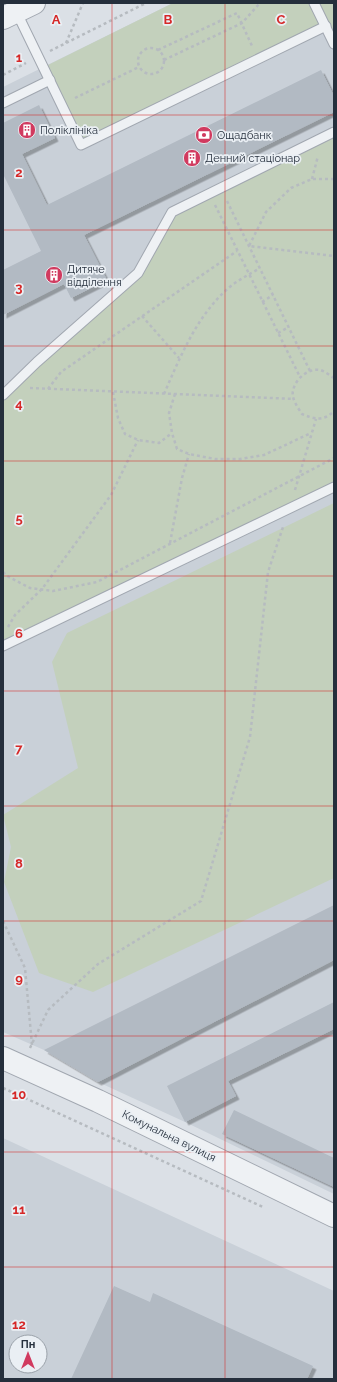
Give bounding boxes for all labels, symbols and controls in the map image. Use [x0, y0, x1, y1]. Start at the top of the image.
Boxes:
text: A [52, 12, 61, 27]
text: B [164, 12, 173, 27]
text: C [277, 12, 286, 27]
text: 1 [16, 50, 23, 65]
building icon: Поліклініка [17, 120, 37, 140]
place label: Поліклініка [40, 124, 98, 137]
bank icon: Ощадбанк [194, 125, 214, 145]
place label: Ощадбанк [217, 129, 272, 142]
building icon: Денний стаціонар [182, 148, 202, 168]
place label: Денний стаціонар [205, 152, 300, 165]
text: 2 [15, 165, 23, 180]
place label: Дитяче відділення [67, 263, 122, 289]
building icon: Дитяче відділення [44, 265, 64, 285]
text: 3 [15, 280, 23, 295]
text: 4 [15, 396, 23, 411]
text: 5 [15, 511, 23, 526]
text: 6 [15, 626, 23, 641]
text: 7 [15, 741, 23, 756]
text: 8 [15, 856, 23, 871]
text: 9 [15, 971, 23, 986]
text: 10 [12, 1087, 26, 1102]
street label: Комунальна вулиця [120, 1108, 218, 1164]
text: 11 [13, 1202, 26, 1217]
text: 12 [12, 1317, 26, 1332]
north arrow [8, 1334, 48, 1374]
text: Пн [21, 1338, 35, 1351]

